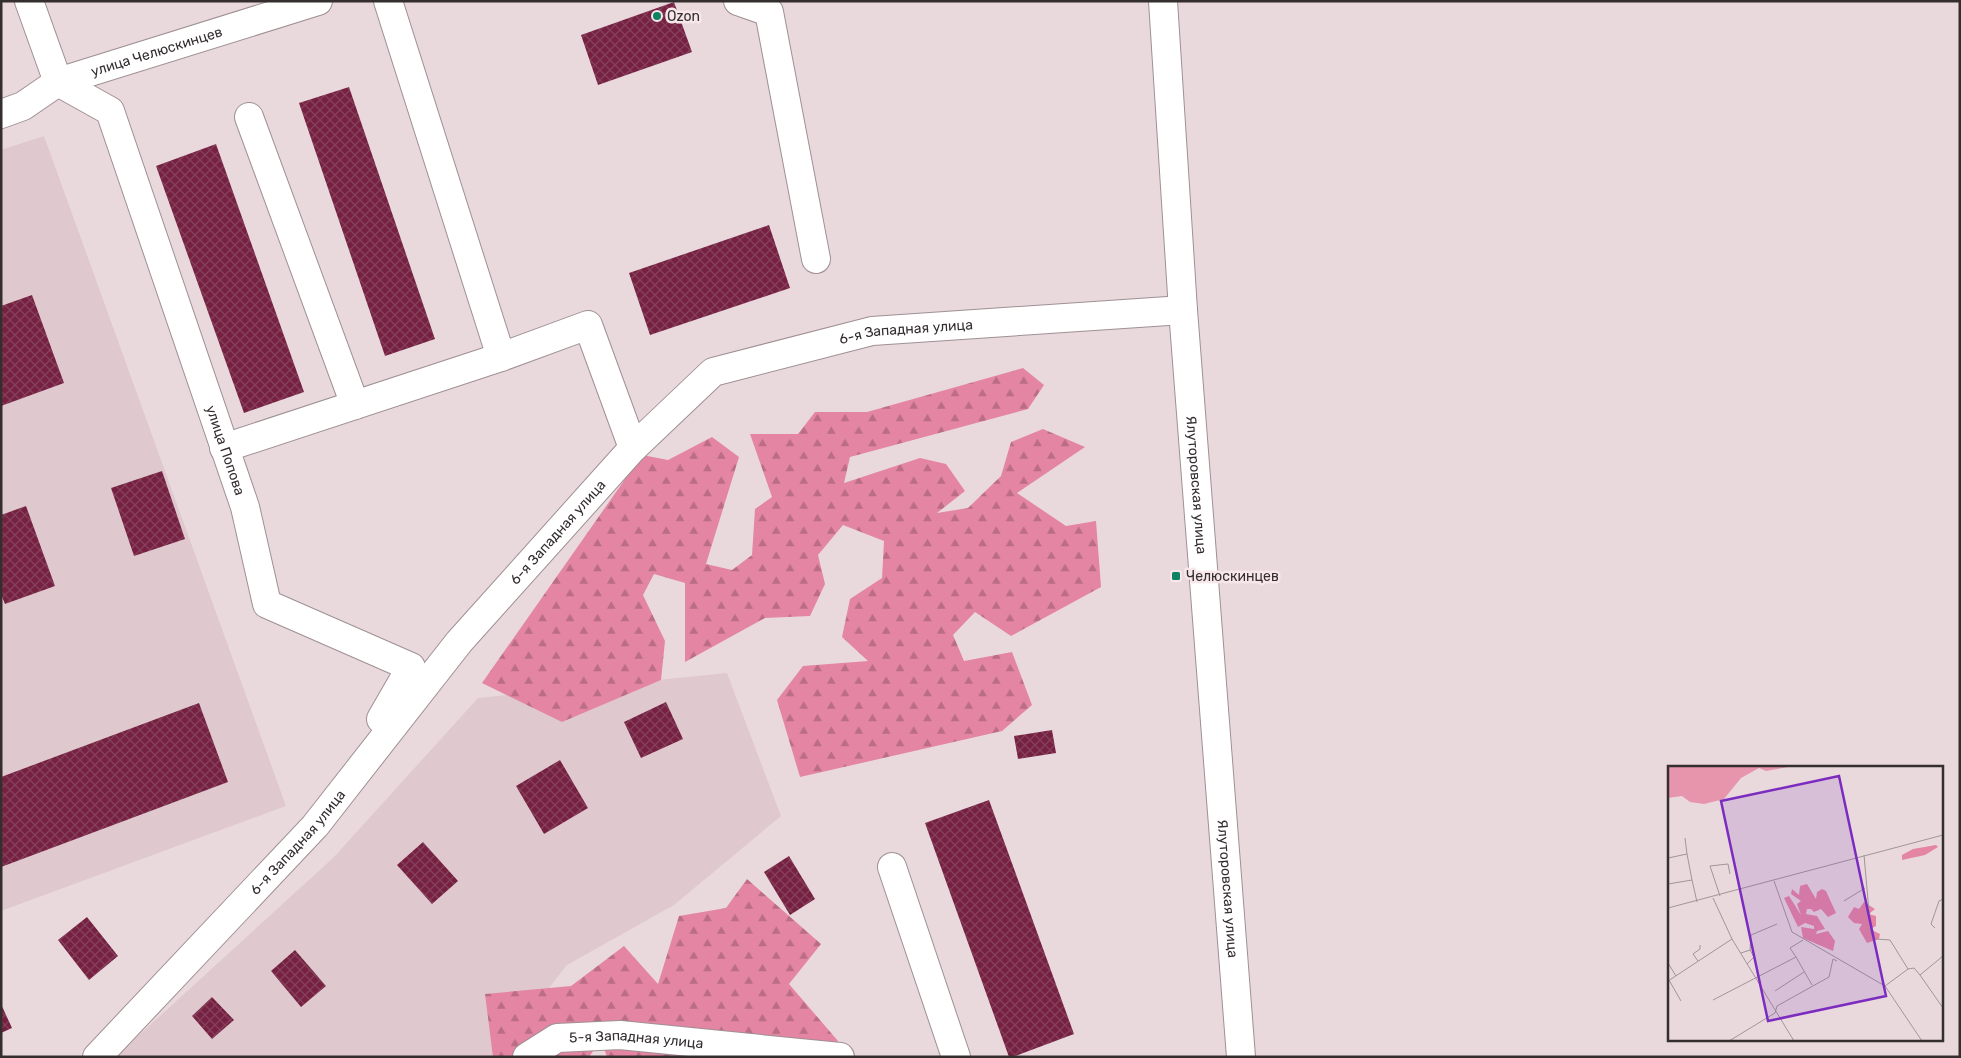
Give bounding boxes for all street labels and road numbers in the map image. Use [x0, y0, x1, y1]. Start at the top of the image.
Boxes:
street label: улица Челюскинцев [89, 23, 224, 80]
street label: 6-я Западная улица [837, 316, 973, 348]
street label: улица Попова [202, 403, 249, 497]
street label: Ялуторовская улица [1183, 415, 1210, 555]
street label: 6-я Западная улица [506, 476, 609, 588]
street label: 6-я Западная улица [246, 786, 349, 898]
street label: Ялуторовская улица [1214, 819, 1242, 959]
street label: 5-я Западная улица [569, 1027, 704, 1052]

